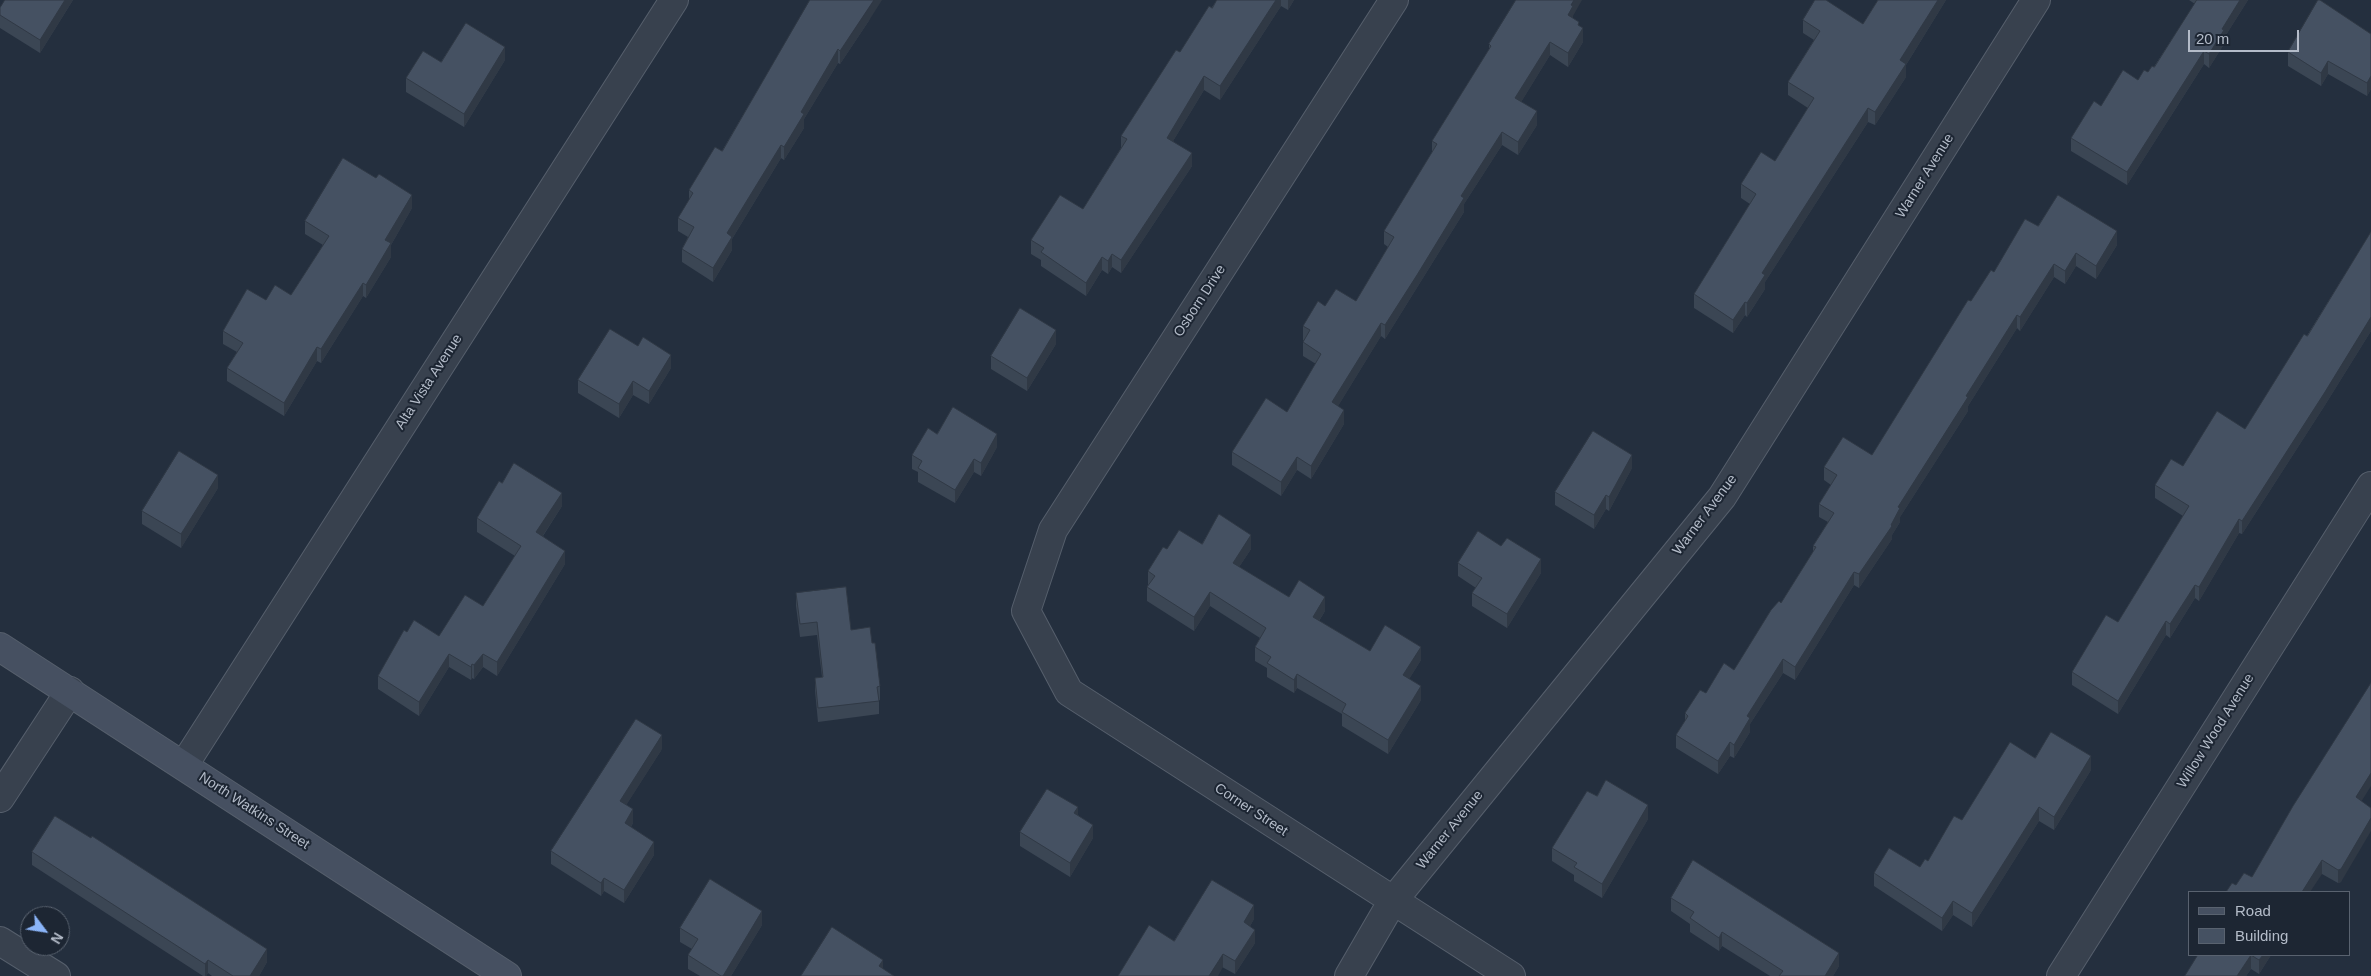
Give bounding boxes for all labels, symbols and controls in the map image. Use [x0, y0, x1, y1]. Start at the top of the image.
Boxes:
scale bar [2191, 20, 2302, 52]
text: 20 m [2196, 30, 2229, 47]
street label: Warner Avenue [1892, 131, 1958, 221]
street label: Osborn Drive [1170, 262, 1230, 340]
street label: Alta Vista Avenue [392, 331, 466, 433]
street label: Warner Avenue [1669, 471, 1741, 559]
street label: Willow Wood Avenue [2174, 671, 2258, 791]
street label: North Watkins Street [195, 769, 313, 853]
street label: Corner Street [1211, 780, 1291, 840]
street label: Warner Avenue [1413, 787, 1487, 873]
legend [2188, 891, 2351, 956]
text: Road [2235, 902, 2271, 919]
north arrow [20, 906, 70, 956]
text: Building [2235, 927, 2288, 944]
text: N [48, 930, 66, 947]

